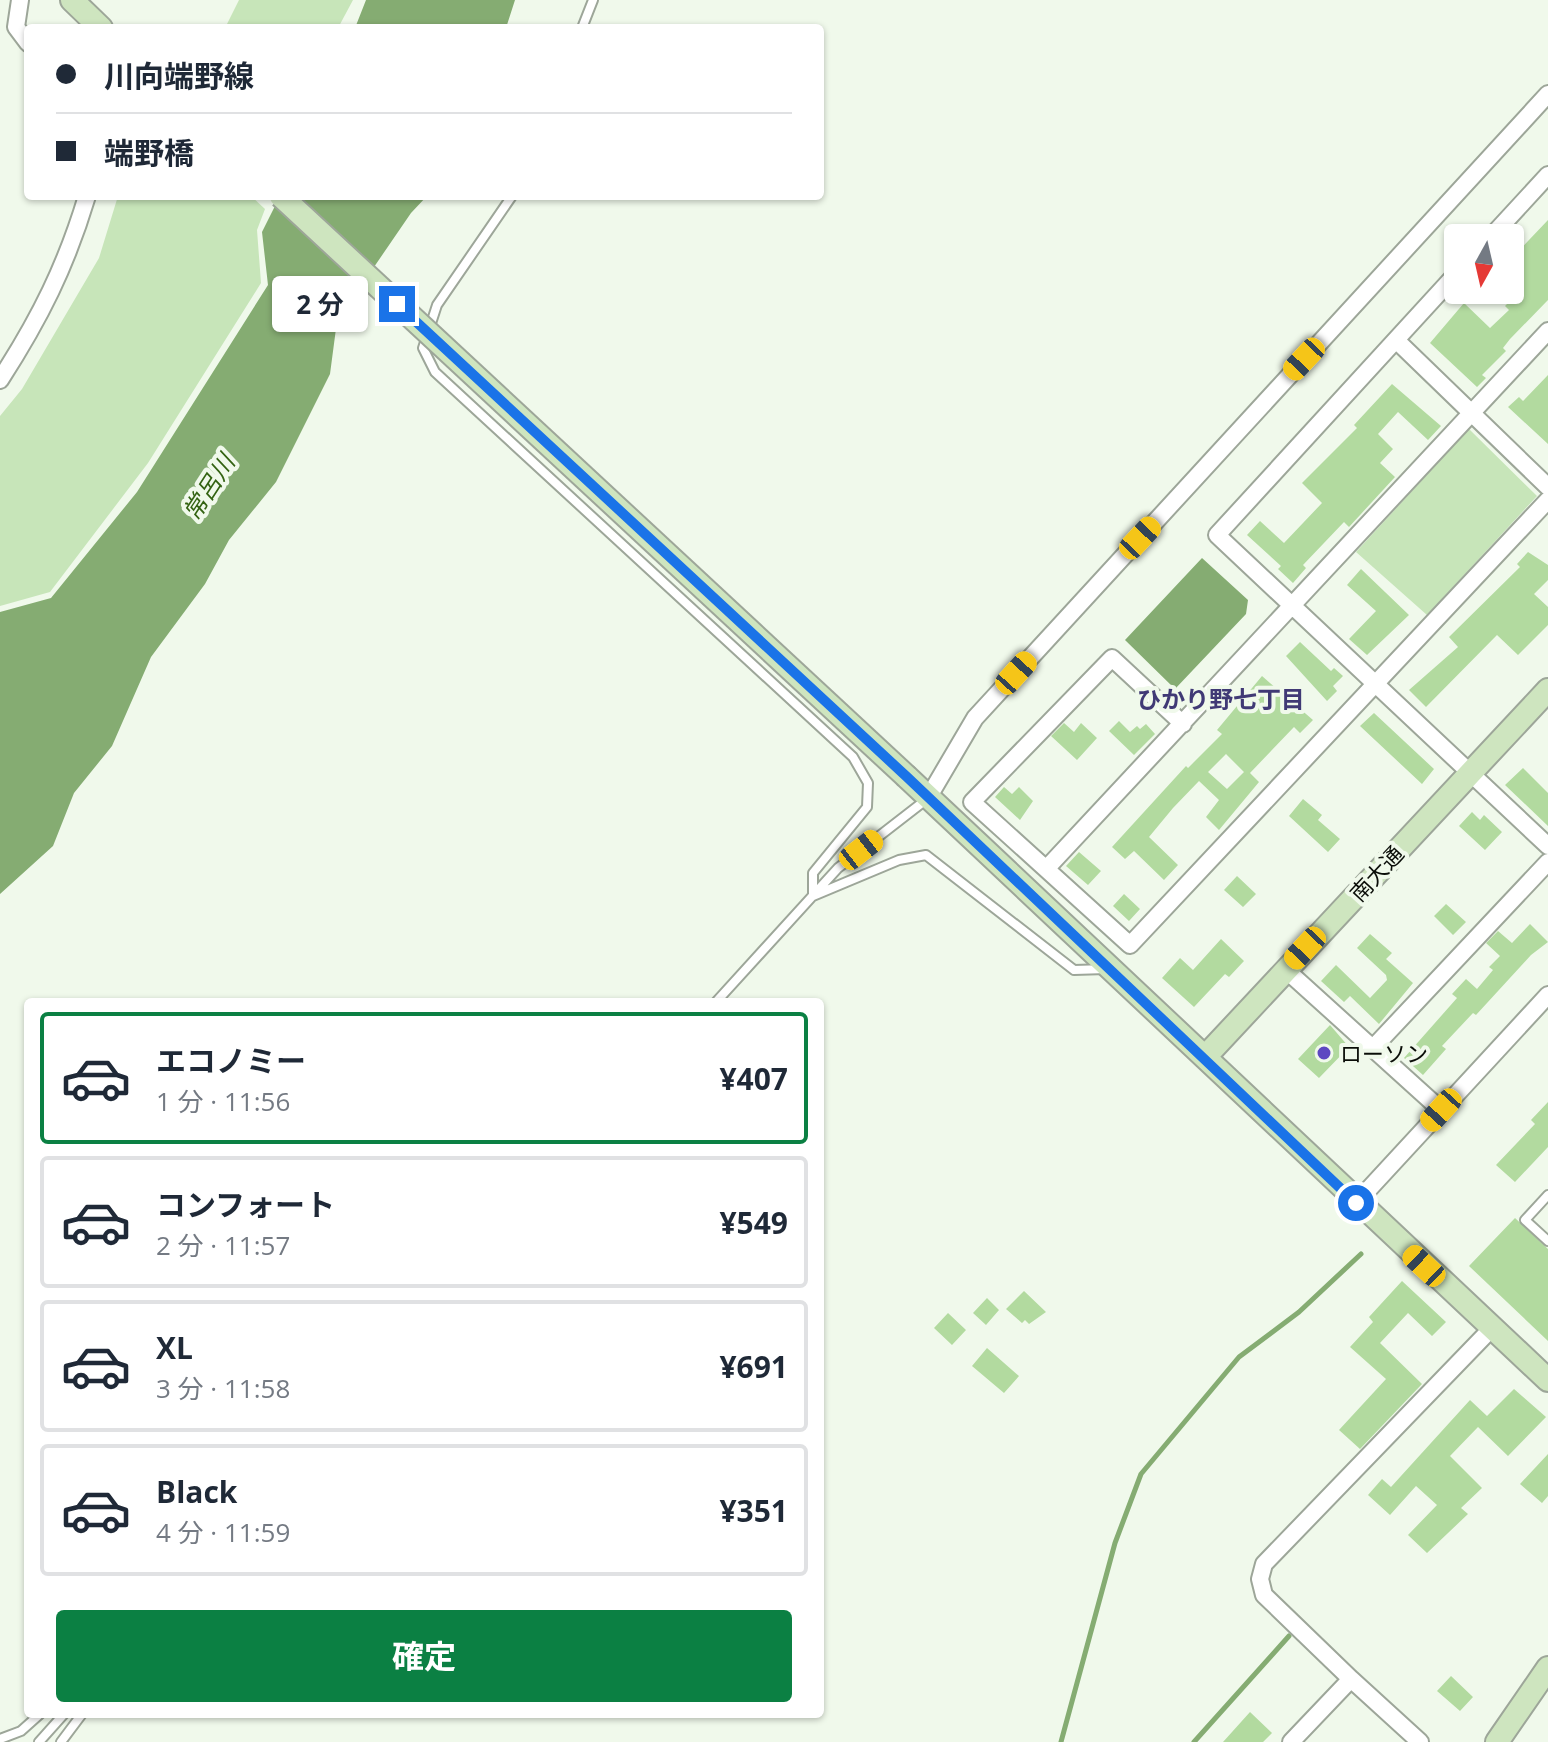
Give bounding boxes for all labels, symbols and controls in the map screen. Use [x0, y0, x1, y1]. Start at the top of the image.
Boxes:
text: 川向端野線 [104, 55, 254, 96]
text: 端野橋 [104, 132, 194, 173]
north arrow [1444, 224, 1524, 304]
map controls [1444, 224, 1524, 304]
callout: 2 分 [273, 276, 369, 332]
text: 2 分 [296, 286, 344, 322]
route end [379, 286, 415, 322]
car [1279, 333, 1329, 385]
water label: 常呂川 [175, 445, 243, 526]
car [1115, 512, 1165, 564]
car [991, 647, 1041, 699]
district label: ひかり野七丁目 [1137, 682, 1305, 715]
car [835, 826, 887, 874]
street label: 南大通 [1343, 839, 1409, 907]
car [1280, 922, 1330, 974]
place label: ローソン [1340, 1038, 1428, 1068]
text: エコノミー [156, 1040, 306, 1081]
icon: car [60, 1042, 132, 1114]
marker: ローソン [1315, 1044, 1333, 1062]
text: ¥407 [719, 1058, 788, 1099]
text: 1 分 · 11:56 [156, 1083, 290, 1119]
car [1416, 1084, 1466, 1136]
text: コンフォート [156, 1184, 335, 1225]
route start [1338, 1185, 1374, 1221]
icon: car [60, 1186, 132, 1258]
text: ¥549 [719, 1202, 788, 1243]
text: 2 分 · 11:57 [156, 1227, 290, 1263]
car [1398, 1241, 1450, 1291]
text: XL [156, 1327, 193, 1368]
icon: car [60, 1330, 132, 1402]
text: ¥691 [719, 1346, 788, 1387]
text: 3 分 · 11:58 [156, 1370, 290, 1406]
text: Black [156, 1471, 237, 1512]
icon: car [60, 1474, 132, 1546]
text: ¥351 [719, 1490, 788, 1531]
text: 4 分 · 11:59 [156, 1514, 290, 1550]
button: 確定 [56, 1610, 792, 1702]

